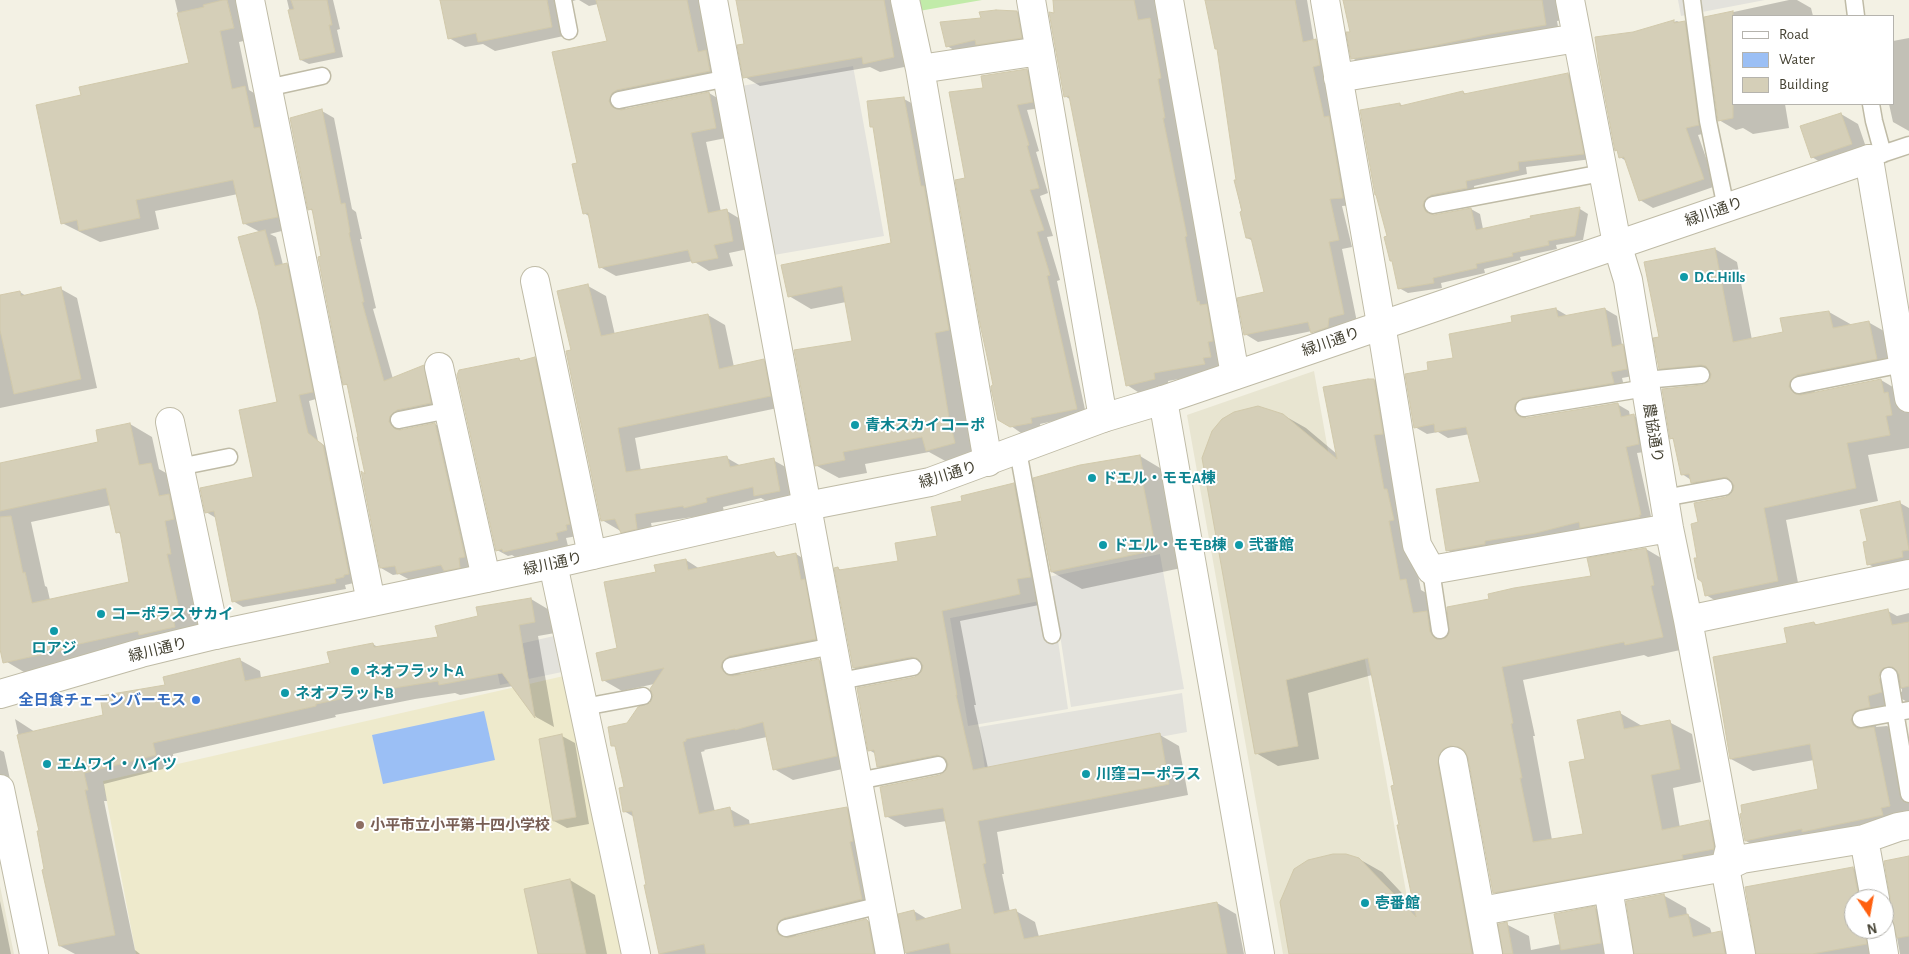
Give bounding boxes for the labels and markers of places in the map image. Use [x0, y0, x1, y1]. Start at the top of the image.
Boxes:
place label: D.C.Hills [1694, 268, 1745, 286]
marker: D.C.Hills [1678, 271, 1690, 283]
place label: 青木スカイコーポ [865, 416, 985, 434]
marker: 青木スカイコーポ [849, 419, 861, 431]
place label: ドエル・モモA棟 [1102, 469, 1216, 487]
marker: ドエル・モモA棟 [1086, 472, 1098, 484]
place label: ドエル・モモB棟 [1113, 536, 1227, 554]
place label: 弐番館 [1249, 536, 1294, 554]
marker: ドエル・モモB棟 [1097, 539, 1109, 551]
marker: 弐番館 [1233, 539, 1245, 551]
place label: コーポラス サカイ [111, 605, 233, 623]
marker: コーポラス サカイ [95, 608, 107, 620]
marker: ロアジ [48, 625, 60, 637]
place label: ロアジ [32, 639, 76, 657]
place label: ネオフラットA [365, 662, 464, 680]
marker: ネオフラットA [349, 665, 361, 677]
place label: ネオフラットB [295, 684, 394, 702]
marker: ネオフラットB [279, 687, 291, 699]
place label: 全日食チェーン バーモス [19, 691, 186, 709]
marker: 全日食チェーン バーモス [190, 694, 202, 706]
place label: エムワイ・ハイツ [57, 755, 177, 773]
marker: エムワイ・ハイツ [41, 758, 53, 770]
place label: 川窪コーポラス [1096, 765, 1201, 783]
marker: 川窪コーポラス [1080, 768, 1092, 780]
place label: 小平市立小平第十四小学校 [370, 816, 550, 834]
marker: 小平市立小平第十四小学校 [354, 819, 366, 831]
place label: 壱番館 [1375, 894, 1420, 912]
marker: 壱番館 [1359, 897, 1371, 909]

